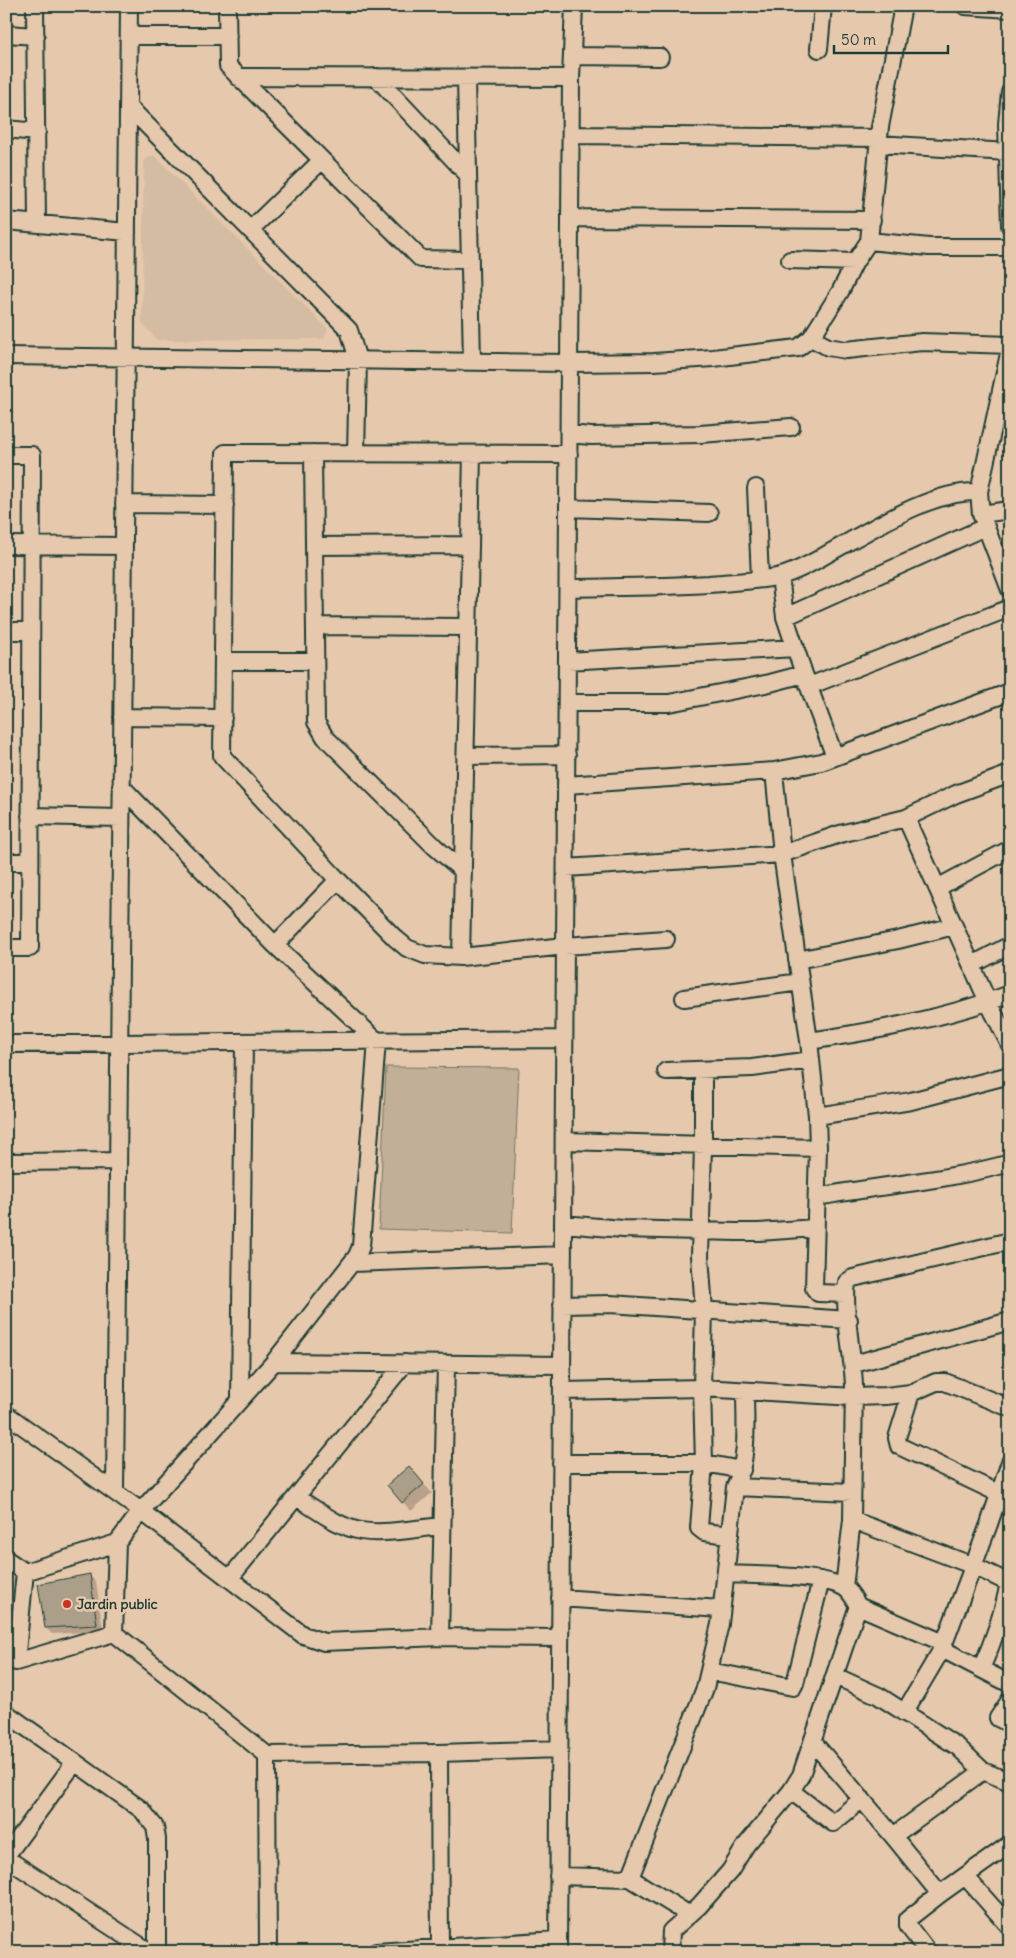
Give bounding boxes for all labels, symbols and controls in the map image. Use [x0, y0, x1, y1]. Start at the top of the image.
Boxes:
scale bar [834, 22, 947, 54]
text: 50 m [841, 30, 876, 49]
place label: Jardin public [77, 1595, 158, 1613]
marker: Jardin public [61, 1598, 73, 1610]

